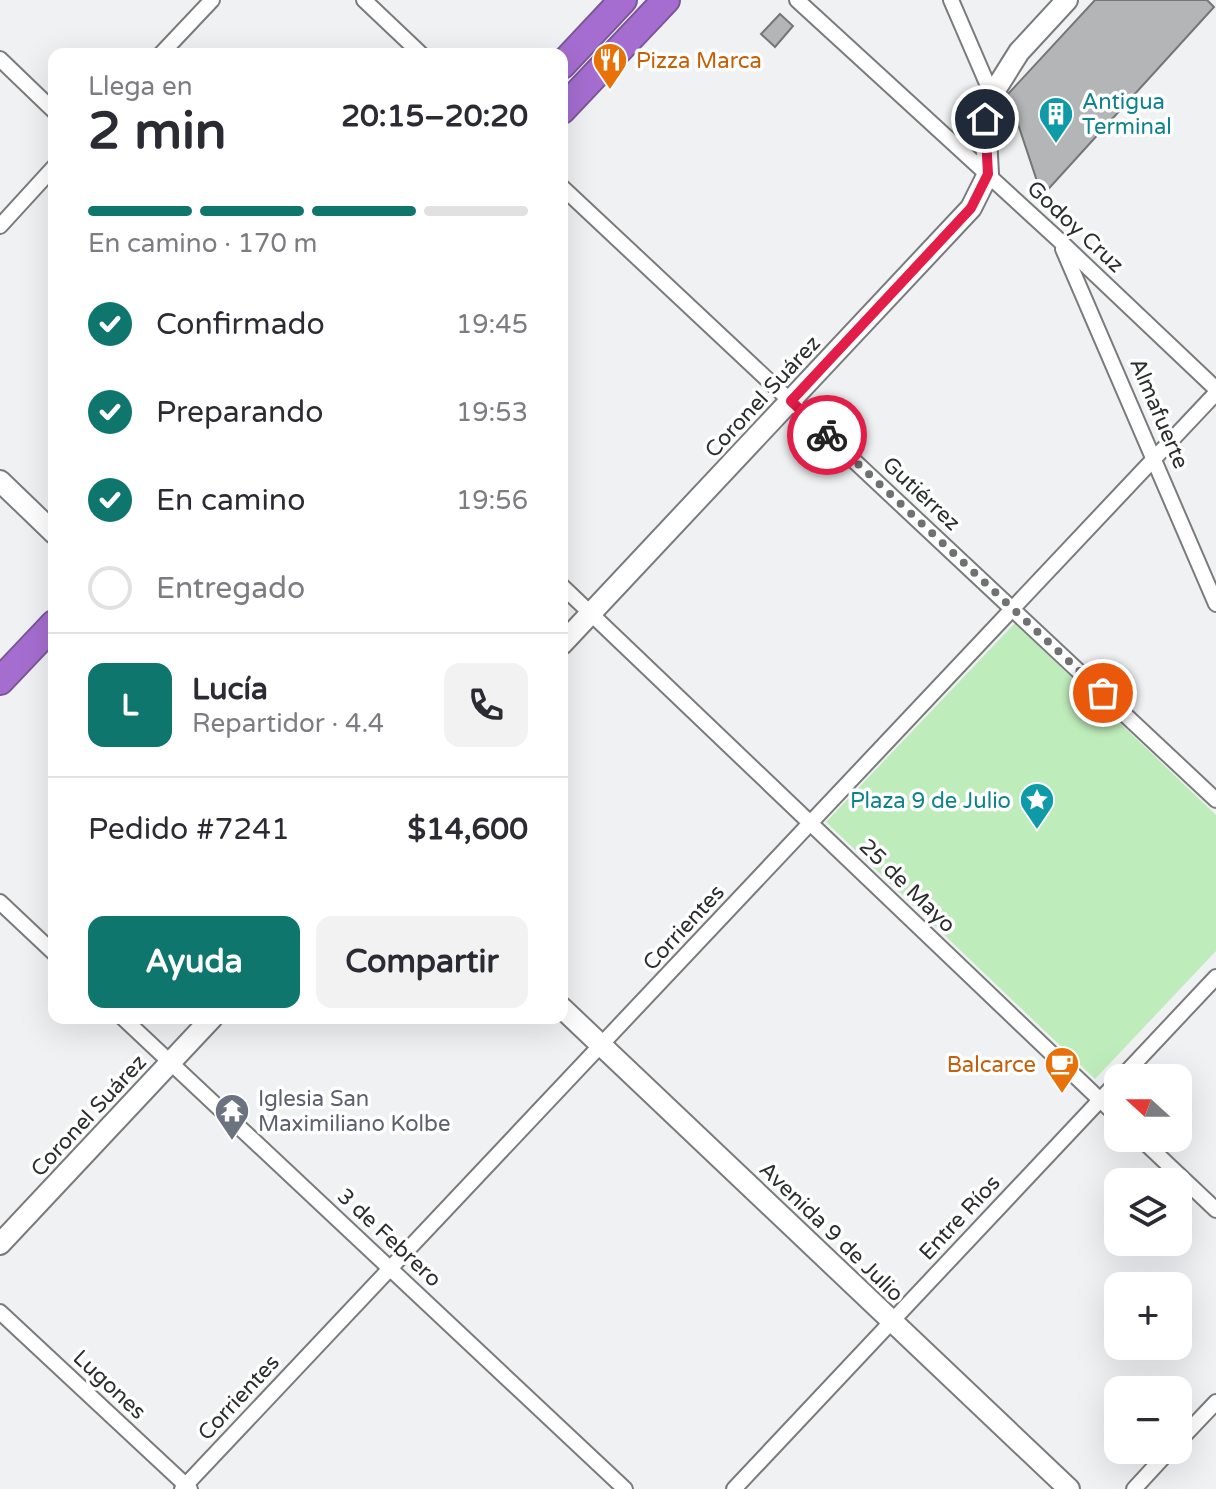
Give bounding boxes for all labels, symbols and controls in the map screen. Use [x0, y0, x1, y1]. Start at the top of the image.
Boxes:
restaurant icon: Pizza Marca [591, 41, 629, 91]
place label: Pizza Marca [636, 48, 762, 74]
text: Llega en [88, 71, 193, 102]
pin [951, 85, 1019, 153]
place label: Antigua Terminal [1082, 89, 1172, 140]
building icon: Antigua Terminal [1037, 95, 1075, 145]
icon: home [963, 97, 1007, 141]
text: 20:15–20:20 [341, 98, 528, 135]
text: 2 min [88, 100, 227, 163]
street label: Godoy Cruz [1022, 175, 1129, 278]
text: En camino · 170 m [88, 228, 317, 259]
icon: check [88, 302, 132, 346]
text: Confirmado [156, 306, 325, 343]
text: 19:45 [456, 309, 528, 340]
street label: Coronel Suárez [700, 330, 826, 463]
street label: Almafuerte [1124, 354, 1194, 473]
icon: check [88, 390, 132, 434]
text: Preparando [156, 394, 324, 431]
courier [787, 395, 867, 475]
text: 19:53 [456, 397, 528, 428]
icon: bike [805, 413, 849, 457]
street label: Gutiérrez [877, 451, 965, 536]
icon: check [88, 478, 132, 522]
text: En camino [156, 482, 305, 519]
text: 19:56 [456, 485, 528, 516]
text: Entregado [156, 570, 305, 607]
pin [1069, 659, 1137, 727]
button: phone [444, 663, 528, 747]
text: Lucía [192, 671, 268, 708]
icon: bag [1081, 671, 1125, 715]
text: L [121, 687, 139, 724]
text: Repartidor · 4.4 [192, 708, 384, 739]
place icon: Plaza 9 de Julio [1018, 781, 1056, 831]
place label: Plaza 9 de Julio [850, 788, 1011, 814]
text: Pedido #7241 [88, 811, 290, 848]
text: $14,600 [408, 811, 528, 848]
street label: 25 de Mayo [854, 833, 961, 938]
street label: Corrientes [638, 880, 730, 976]
button: Ayuda [88, 916, 300, 1008]
button: Compartir [316, 916, 528, 1008]
cafe icon: Balcarce [1043, 1045, 1081, 1095]
street label: Coronel Suárez [26, 1049, 152, 1182]
place label: Balcarce [947, 1052, 1036, 1078]
north arrow [1104, 1064, 1192, 1152]
map controls [1104, 1064, 1192, 1464]
place label: Iglesia San Maximiliano Kolbe [258, 1086, 450, 1137]
temple icon: Iglesia San Maximiliano Kolbe [213, 1092, 251, 1142]
street label: Avenida 9 de Julio [754, 1156, 909, 1307]
button: layers [1104, 1168, 1192, 1256]
street label: Entre Ríos [914, 1170, 1006, 1266]
street label: 3 de Febrero [332, 1183, 447, 1292]
button: + [1104, 1272, 1192, 1360]
street label: Lugones [68, 1345, 151, 1425]
street label: Corrientes [193, 1350, 285, 1446]
button: − [1104, 1376, 1192, 1464]

